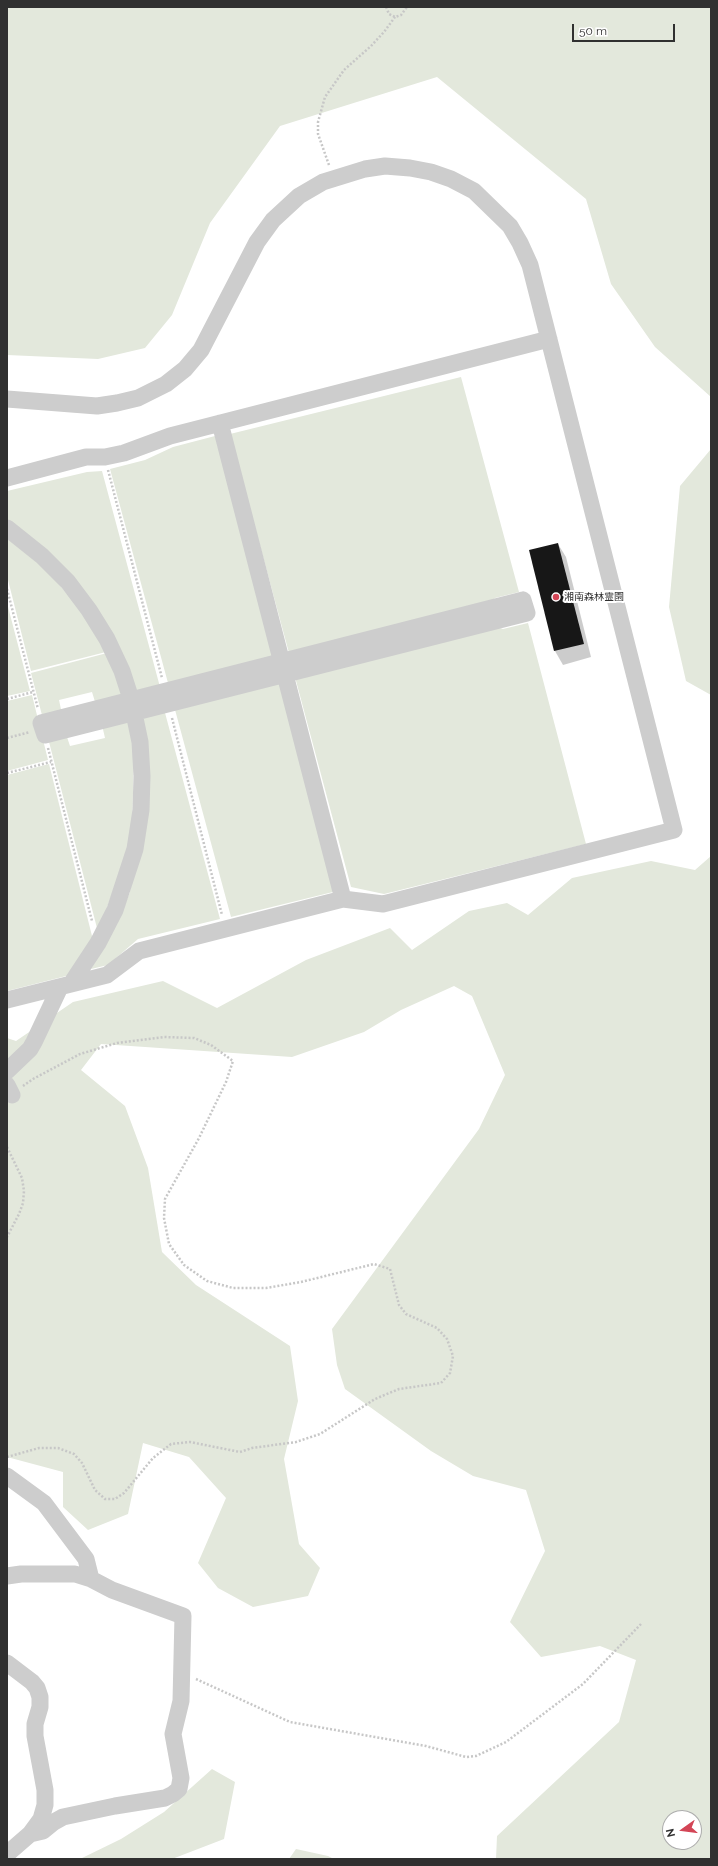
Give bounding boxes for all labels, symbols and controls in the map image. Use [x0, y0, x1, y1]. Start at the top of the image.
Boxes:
scale bar [574, 16, 677, 42]
text: 50 m [579, 24, 607, 38]
place label: 湘南森林霊園 [564, 591, 624, 603]
marker: 湘南森林霊園 [551, 592, 561, 602]
north arrow [662, 1810, 702, 1850]
text: N [664, 1827, 678, 1838]

